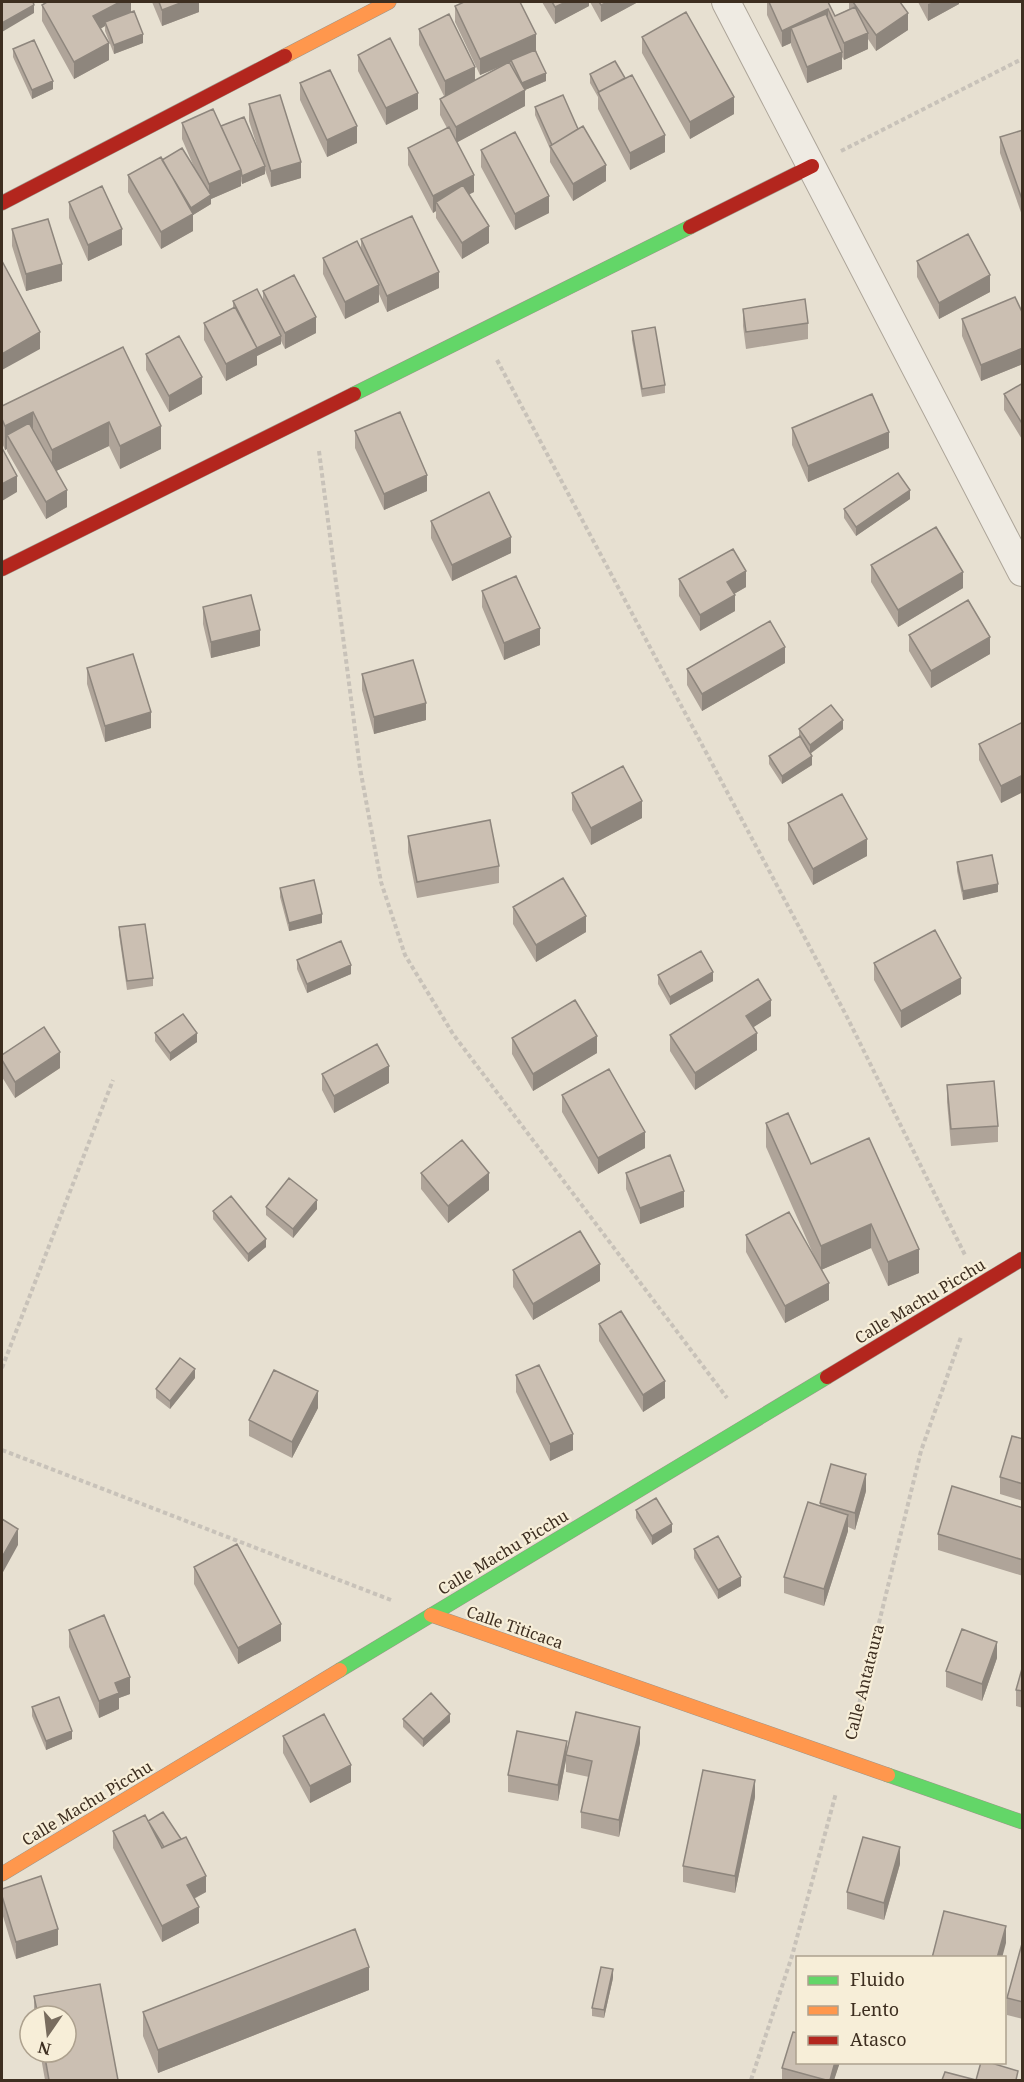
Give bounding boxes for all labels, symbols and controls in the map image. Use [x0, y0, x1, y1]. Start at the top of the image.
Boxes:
street label: Calle Machu Picchu [851, 1253, 989, 1349]
street label: Calle Machu Picchu [434, 1504, 572, 1600]
street label: Calle Titicaca [464, 1600, 566, 1654]
street label: Calle Antataura [839, 1622, 889, 1742]
street label: Calle Machu Picchu [18, 1755, 156, 1851]
legend [796, 1956, 1006, 2064]
text: Fluido [850, 1967, 905, 1991]
text: Lento [850, 1997, 899, 2021]
north arrow [18, 2004, 78, 2064]
text: Atasco [850, 2027, 907, 2051]
text: N [35, 2036, 53, 2061]

